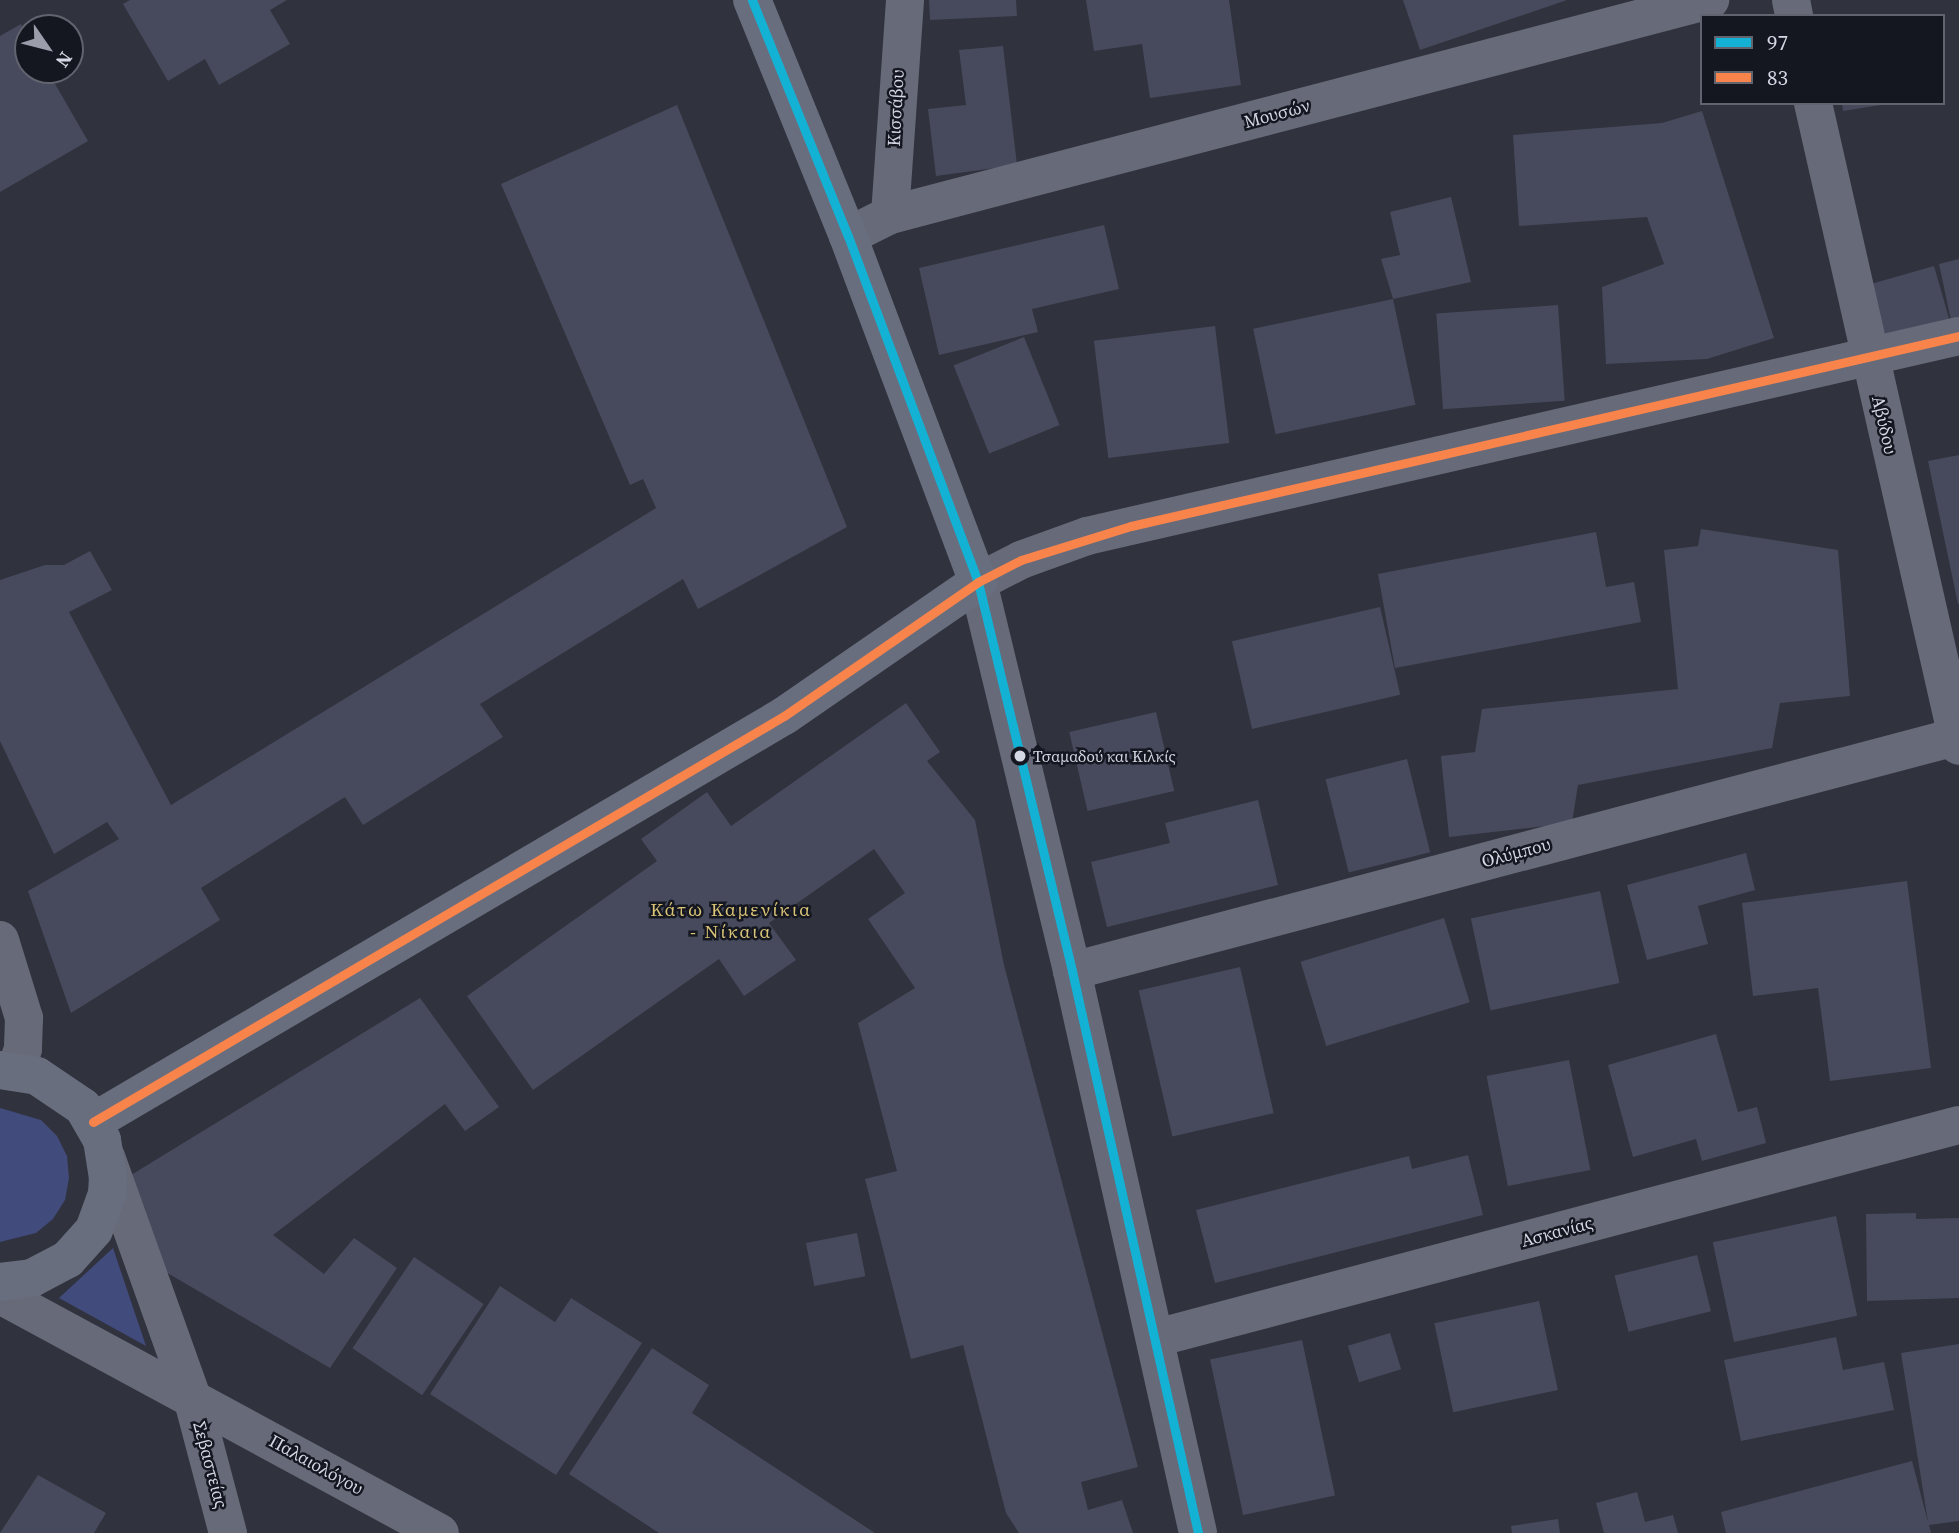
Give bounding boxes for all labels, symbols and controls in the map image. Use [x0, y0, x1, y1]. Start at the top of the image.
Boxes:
north arrow [14, 14, 84, 84]
legend [1700, 14, 1945, 105]
text: 97 [1767, 28, 1788, 57]
text: N [50, 47, 79, 73]
text: 83 [1767, 63, 1788, 92]
street label: Κισσάβου [883, 69, 909, 147]
street label: Μουσών [1242, 95, 1312, 133]
street label: Αβύδου [1867, 394, 1901, 456]
place label: Τσαμαδού και Κιλκίς [1033, 746, 1176, 766]
marker: Τσαμαδού και Κιλκίς [1013, 749, 1027, 763]
street label: Ολύμπου [1479, 833, 1553, 873]
district label: Κάτω Καμενίκια - Νίκαια [652, 899, 810, 943]
street label: Ασκανίας [1519, 1212, 1595, 1252]
street label: Σεβαστείας [188, 1419, 232, 1511]
street label: Παλαιολόγου [265, 1430, 367, 1500]

